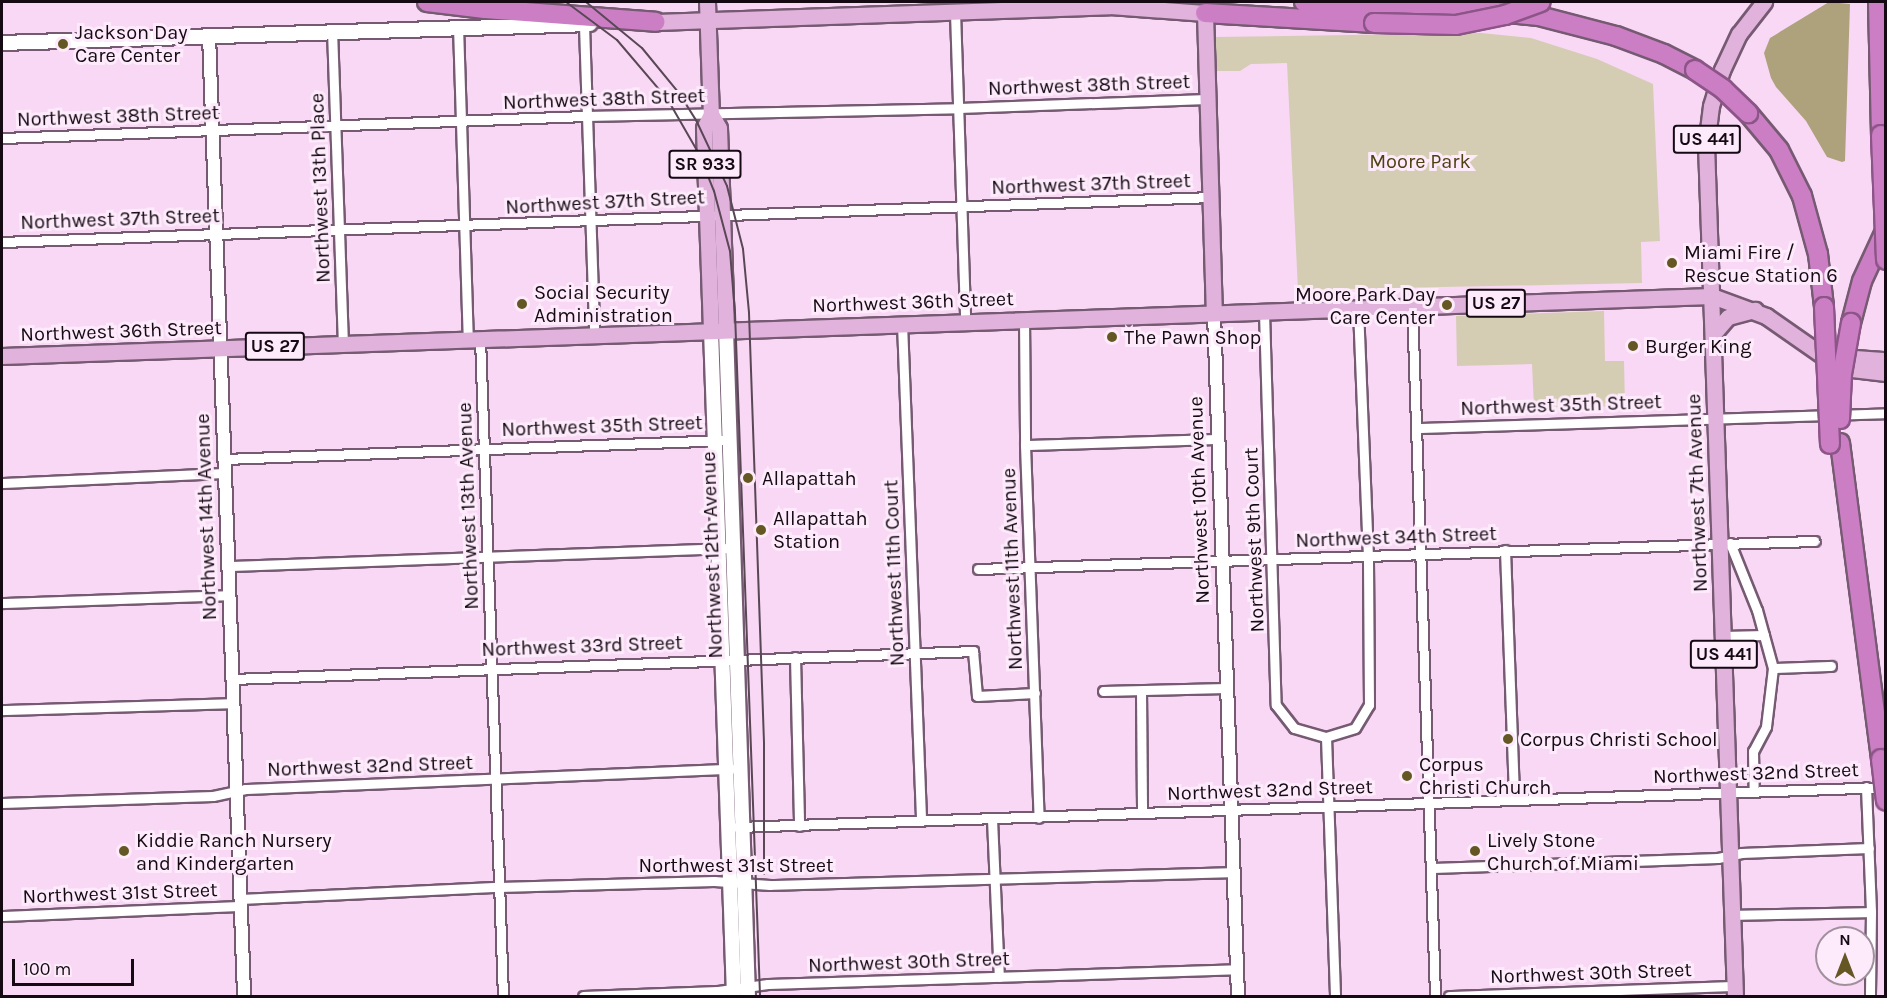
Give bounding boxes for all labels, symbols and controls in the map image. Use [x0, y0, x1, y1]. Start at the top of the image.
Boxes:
place label: Jackson Day Care Center [75, 20, 187, 67]
marker: Jackson Day Care Center [56, 37, 70, 51]
street label: Northwest 38th Street [987, 69, 1191, 101]
street label: Northwest 38th Street [502, 83, 706, 115]
street label: Northwest 13th Place [305, 93, 335, 283]
street label: Northwest 38th Street [16, 100, 220, 132]
road number: US 441 [1672, 124, 1742, 154]
road number: SR 933 [668, 149, 742, 179]
park label: Moore Park [1369, 149, 1471, 173]
street label: Northwest 37th Street [991, 169, 1191, 199]
street label: Northwest 37th Street [505, 185, 705, 219]
street label: Northwest 37th Street [20, 204, 220, 234]
place label: Miami Fire / Rescue Station 6 [1684, 240, 1838, 287]
marker: Miami Fire / Rescue Station 6 [1665, 256, 1679, 270]
place label: Social Security Administration [534, 280, 673, 327]
place label: Moore Park Day Care Center [1295, 282, 1435, 329]
street label: Northwest 36th Street [812, 286, 1014, 318]
road number: US 27 [1464, 288, 1528, 318]
marker: Social Security Administration [515, 297, 529, 311]
marker: Moore Park Day Care Center [1440, 298, 1454, 312]
street label: Northwest 36th Street [20, 315, 222, 347]
place label: The Pawn Shop [1124, 325, 1261, 349]
marker: The Pawn Shop [1105, 330, 1119, 344]
road number: US 27 [244, 331, 306, 361]
place label: Burger King [1645, 334, 1751, 358]
marker: Burger King [1626, 339, 1640, 353]
street label: Northwest 35th Street [1460, 389, 1662, 421]
street label: Northwest 7th Avenue [1682, 393, 1712, 593]
street label: Northwest 10th Avenue [1183, 396, 1215, 604]
street label: Northwest 13th Avenue [452, 402, 484, 610]
street label: Northwest 35th Street [501, 410, 703, 442]
street label: Northwest 14th Avenue [190, 413, 222, 621]
street label: Northwest 9th Court [1239, 447, 1269, 633]
street label: Northwest 12th Avenue [696, 451, 728, 659]
place label: Allapattah [762, 466, 857, 490]
street label: Northwest 11th Avenue [996, 467, 1028, 671]
marker: Allapattah [739, 469, 757, 487]
street label: Northwest 11th Court [879, 479, 909, 667]
place label: Allapattah Station [773, 506, 868, 553]
street label: Northwest 34th Street [1295, 521, 1497, 553]
marker: Allapattah Station [754, 523, 768, 537]
street label: Northwest 33rd Street [481, 630, 683, 662]
road number: US 441 [1690, 639, 1758, 669]
place label: Corpus Christi School [1520, 727, 1718, 751]
marker: Corpus Christi School [1501, 732, 1515, 746]
street label: Northwest 32nd Street [267, 750, 473, 782]
place label: Corpus Christi Church [1419, 752, 1551, 799]
street label: Northwest 32nd Street [1653, 757, 1859, 789]
marker: Corpus Christi Church [1400, 769, 1414, 783]
street label: Northwest 32nd Street [1167, 774, 1373, 806]
place label: Kiddie Ranch Nursery and Kindergarten [136, 828, 332, 875]
place label: Lively Stone Church of Miami [1487, 828, 1639, 875]
marker: Kiddie Ranch Nursery and Kindergarten [117, 844, 131, 858]
marker: Lively Stone Church of Miami [1468, 844, 1482, 858]
street label: Northwest 31st Street [638, 853, 834, 877]
street label: Northwest 31st Street [22, 878, 218, 908]
north arrow [1815, 926, 1875, 986]
text: N [1839, 930, 1851, 949]
street label: Northwest 30th Street [808, 946, 1010, 978]
scale bar [15, 947, 136, 985]
street label: Northwest 30th Street [1490, 957, 1692, 989]
text: 100 m [23, 958, 71, 980]

